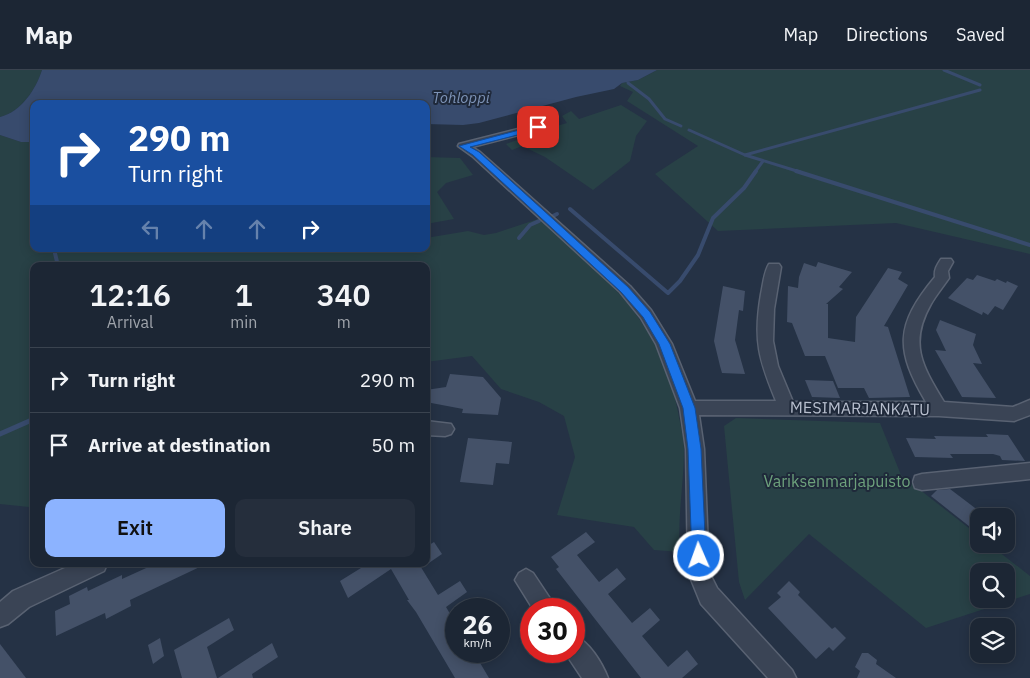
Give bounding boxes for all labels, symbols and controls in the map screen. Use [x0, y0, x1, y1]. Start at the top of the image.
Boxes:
text: Map [25, 19, 73, 51]
text: Map [783, 23, 818, 46]
text: Directions [846, 23, 928, 46]
text: Saved [956, 23, 1005, 46]
water label: Tohloppi [432, 88, 490, 107]
pin [517, 106, 559, 148]
icon: arrive [524, 113, 552, 141]
text: 290 m [128, 115, 231, 161]
icon: right [45, 120, 110, 185]
text: Turn right [128, 159, 223, 188]
icon: left [137, 215, 165, 243]
icon: ahead [190, 215, 218, 243]
icon: ahead [243, 215, 271, 243]
icon: right [296, 215, 324, 243]
text: 12:16 [89, 275, 171, 314]
text: 1 [235, 275, 253, 314]
text: 340 [317, 275, 371, 314]
text: Arrival [107, 312, 153, 332]
text: min [230, 312, 257, 332]
text: m [337, 312, 351, 332]
icon: right [45, 366, 73, 394]
text: Turn right [88, 368, 175, 392]
text: 290 m [360, 368, 415, 392]
street label: MESIMARJANKATU [790, 397, 930, 419]
icon: arrive [45, 431, 73, 459]
text: Arrive at destination [88, 433, 271, 457]
text: 50 m [371, 433, 415, 457]
park label: Variksenmarjapuisto [763, 471, 911, 491]
button: Exit [45, 499, 225, 557]
button: Share [235, 499, 415, 557]
map controls [970, 508, 1015, 663]
button: sound [970, 508, 1015, 553]
position arrow [672, 529, 724, 581]
button: search [970, 563, 1015, 608]
speed limit sign: 30 [520, 598, 585, 663]
text: 26 [462, 608, 493, 641]
button: layers [970, 618, 1015, 663]
text: km/h [463, 635, 492, 650]

